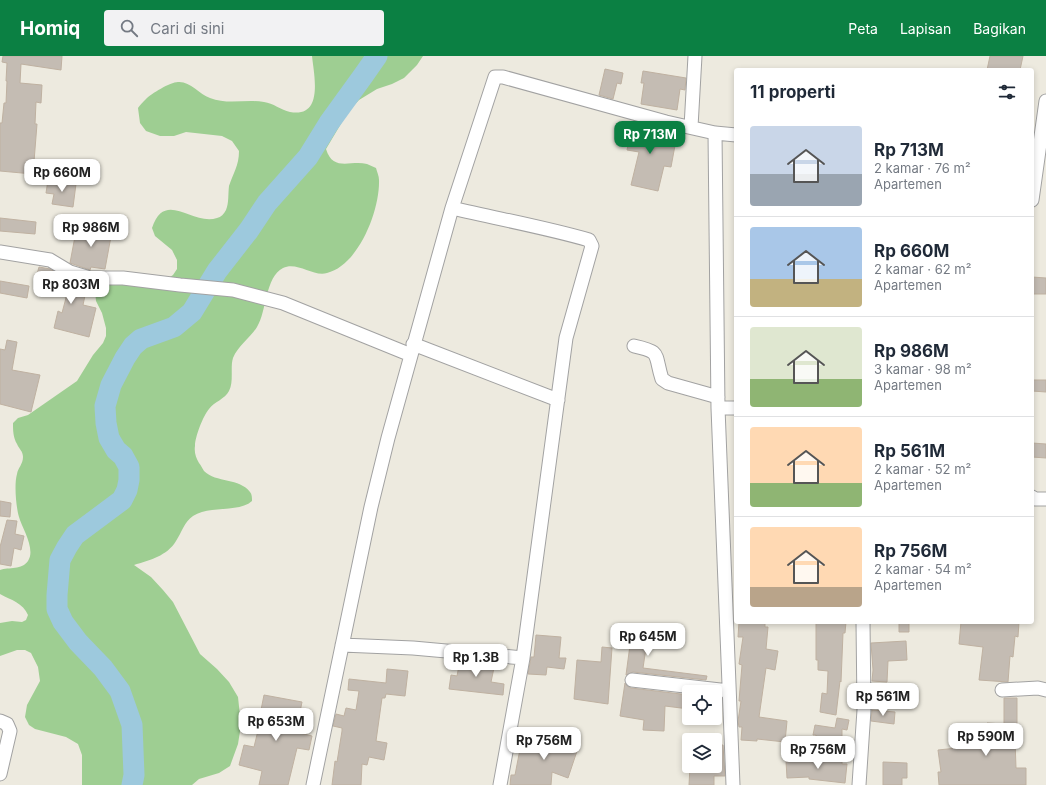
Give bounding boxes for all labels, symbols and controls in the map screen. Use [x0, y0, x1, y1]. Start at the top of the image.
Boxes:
search box [104, 10, 384, 46]
text: Homiq [20, 17, 80, 40]
icon: search [118, 17, 140, 39]
text: Cari di sini [150, 19, 225, 38]
text: Peta [848, 20, 878, 37]
text: Lapisan [900, 20, 951, 37]
text: Bagikan [973, 20, 1026, 37]
icon: filters [996, 81, 1018, 103]
text: 11 properti [750, 82, 835, 102]
pin: Rp 713M [613, 121, 687, 155]
text: Rp 713M [623, 126, 677, 142]
text: Rp 713M [874, 140, 944, 160]
icon: home [782, 142, 830, 190]
pin: Rp 660M [25, 159, 99, 193]
text: 2 kamar · 76 m² [874, 160, 971, 176]
text: Rp 660M [33, 164, 91, 180]
text: Apartemen [874, 176, 942, 192]
pin: Rp 986M [54, 214, 128, 248]
text: Rp 986M [62, 219, 120, 235]
text: Rp 660M [874, 241, 949, 261]
icon: home [782, 243, 830, 291]
text: 2 kamar · 62 m² [874, 261, 971, 277]
pin: Rp 803M [34, 271, 108, 305]
text: Rp 803M [42, 276, 100, 292]
text: Apartemen [874, 277, 942, 293]
text: Rp 986M [874, 341, 949, 361]
icon: home [782, 343, 830, 391]
text: 3 kamar · 98 m² [874, 361, 972, 377]
text: Apartemen [874, 377, 942, 393]
text: Rp 561M [874, 441, 945, 461]
icon: home [782, 443, 830, 491]
text: 2 kamar · 52 m² [874, 461, 971, 477]
text: Apartemen [874, 477, 942, 493]
text: Rp 756M [874, 541, 947, 561]
icon: home [782, 543, 830, 591]
text: 2 kamar · 54 m² [874, 561, 972, 577]
text: Apartemen [874, 577, 942, 593]
pin: Rp 645M [611, 623, 685, 657]
text: Rp 645M [619, 628, 677, 644]
pin: Rp 1.3B [439, 644, 513, 678]
text: Rp 1.3B [453, 649, 499, 665]
pin: Rp 561M [846, 683, 920, 717]
map controls [682, 685, 722, 773]
button: locate [682, 685, 722, 725]
text: Rp 561M [856, 688, 910, 704]
pin: Rp 653M [239, 708, 313, 742]
text: Rp 653M [247, 713, 305, 729]
pin: Rp 590M [949, 723, 1023, 757]
pin: Rp 756M [507, 727, 581, 761]
text: Rp 590M [957, 728, 1015, 744]
text: Rp 756M [516, 732, 572, 748]
button: layers [682, 733, 722, 773]
pin: Rp 756M [781, 736, 855, 770]
text: Rp 756M [790, 741, 846, 757]

